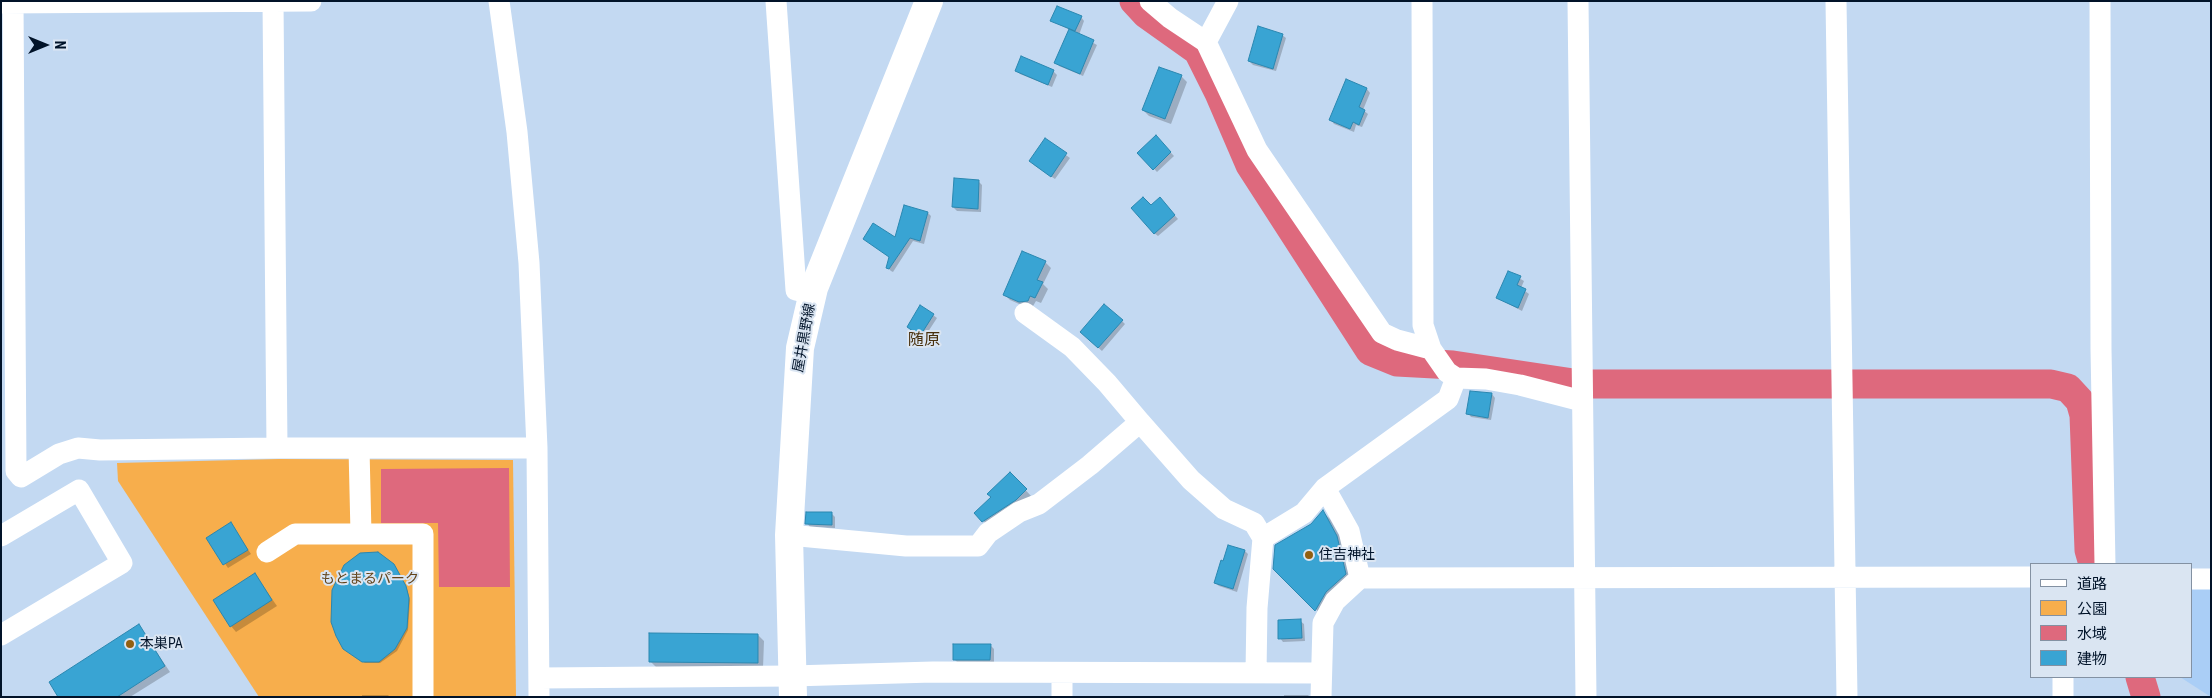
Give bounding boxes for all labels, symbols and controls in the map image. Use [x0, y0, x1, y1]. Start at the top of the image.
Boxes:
north arrow [20, 20, 70, 70]
text: N [52, 41, 68, 49]
street label: 屋井黒野線 [791, 302, 819, 374]
district label: 随原 [908, 331, 940, 351]
place label: 住吉神社 [1319, 547, 1375, 563]
marker: 住吉神社 [1303, 549, 1315, 561]
legend [2030, 563, 2192, 678]
park label: もとまるパーク [321, 571, 419, 587]
text: 道路 [2077, 575, 2107, 593]
text: 公園 [2077, 600, 2107, 618]
text: 水域 [2077, 625, 2107, 643]
place label: 本巣PA [140, 636, 183, 652]
marker: 本巣PA [124, 638, 136, 650]
text: 建物 [2077, 650, 2107, 668]

